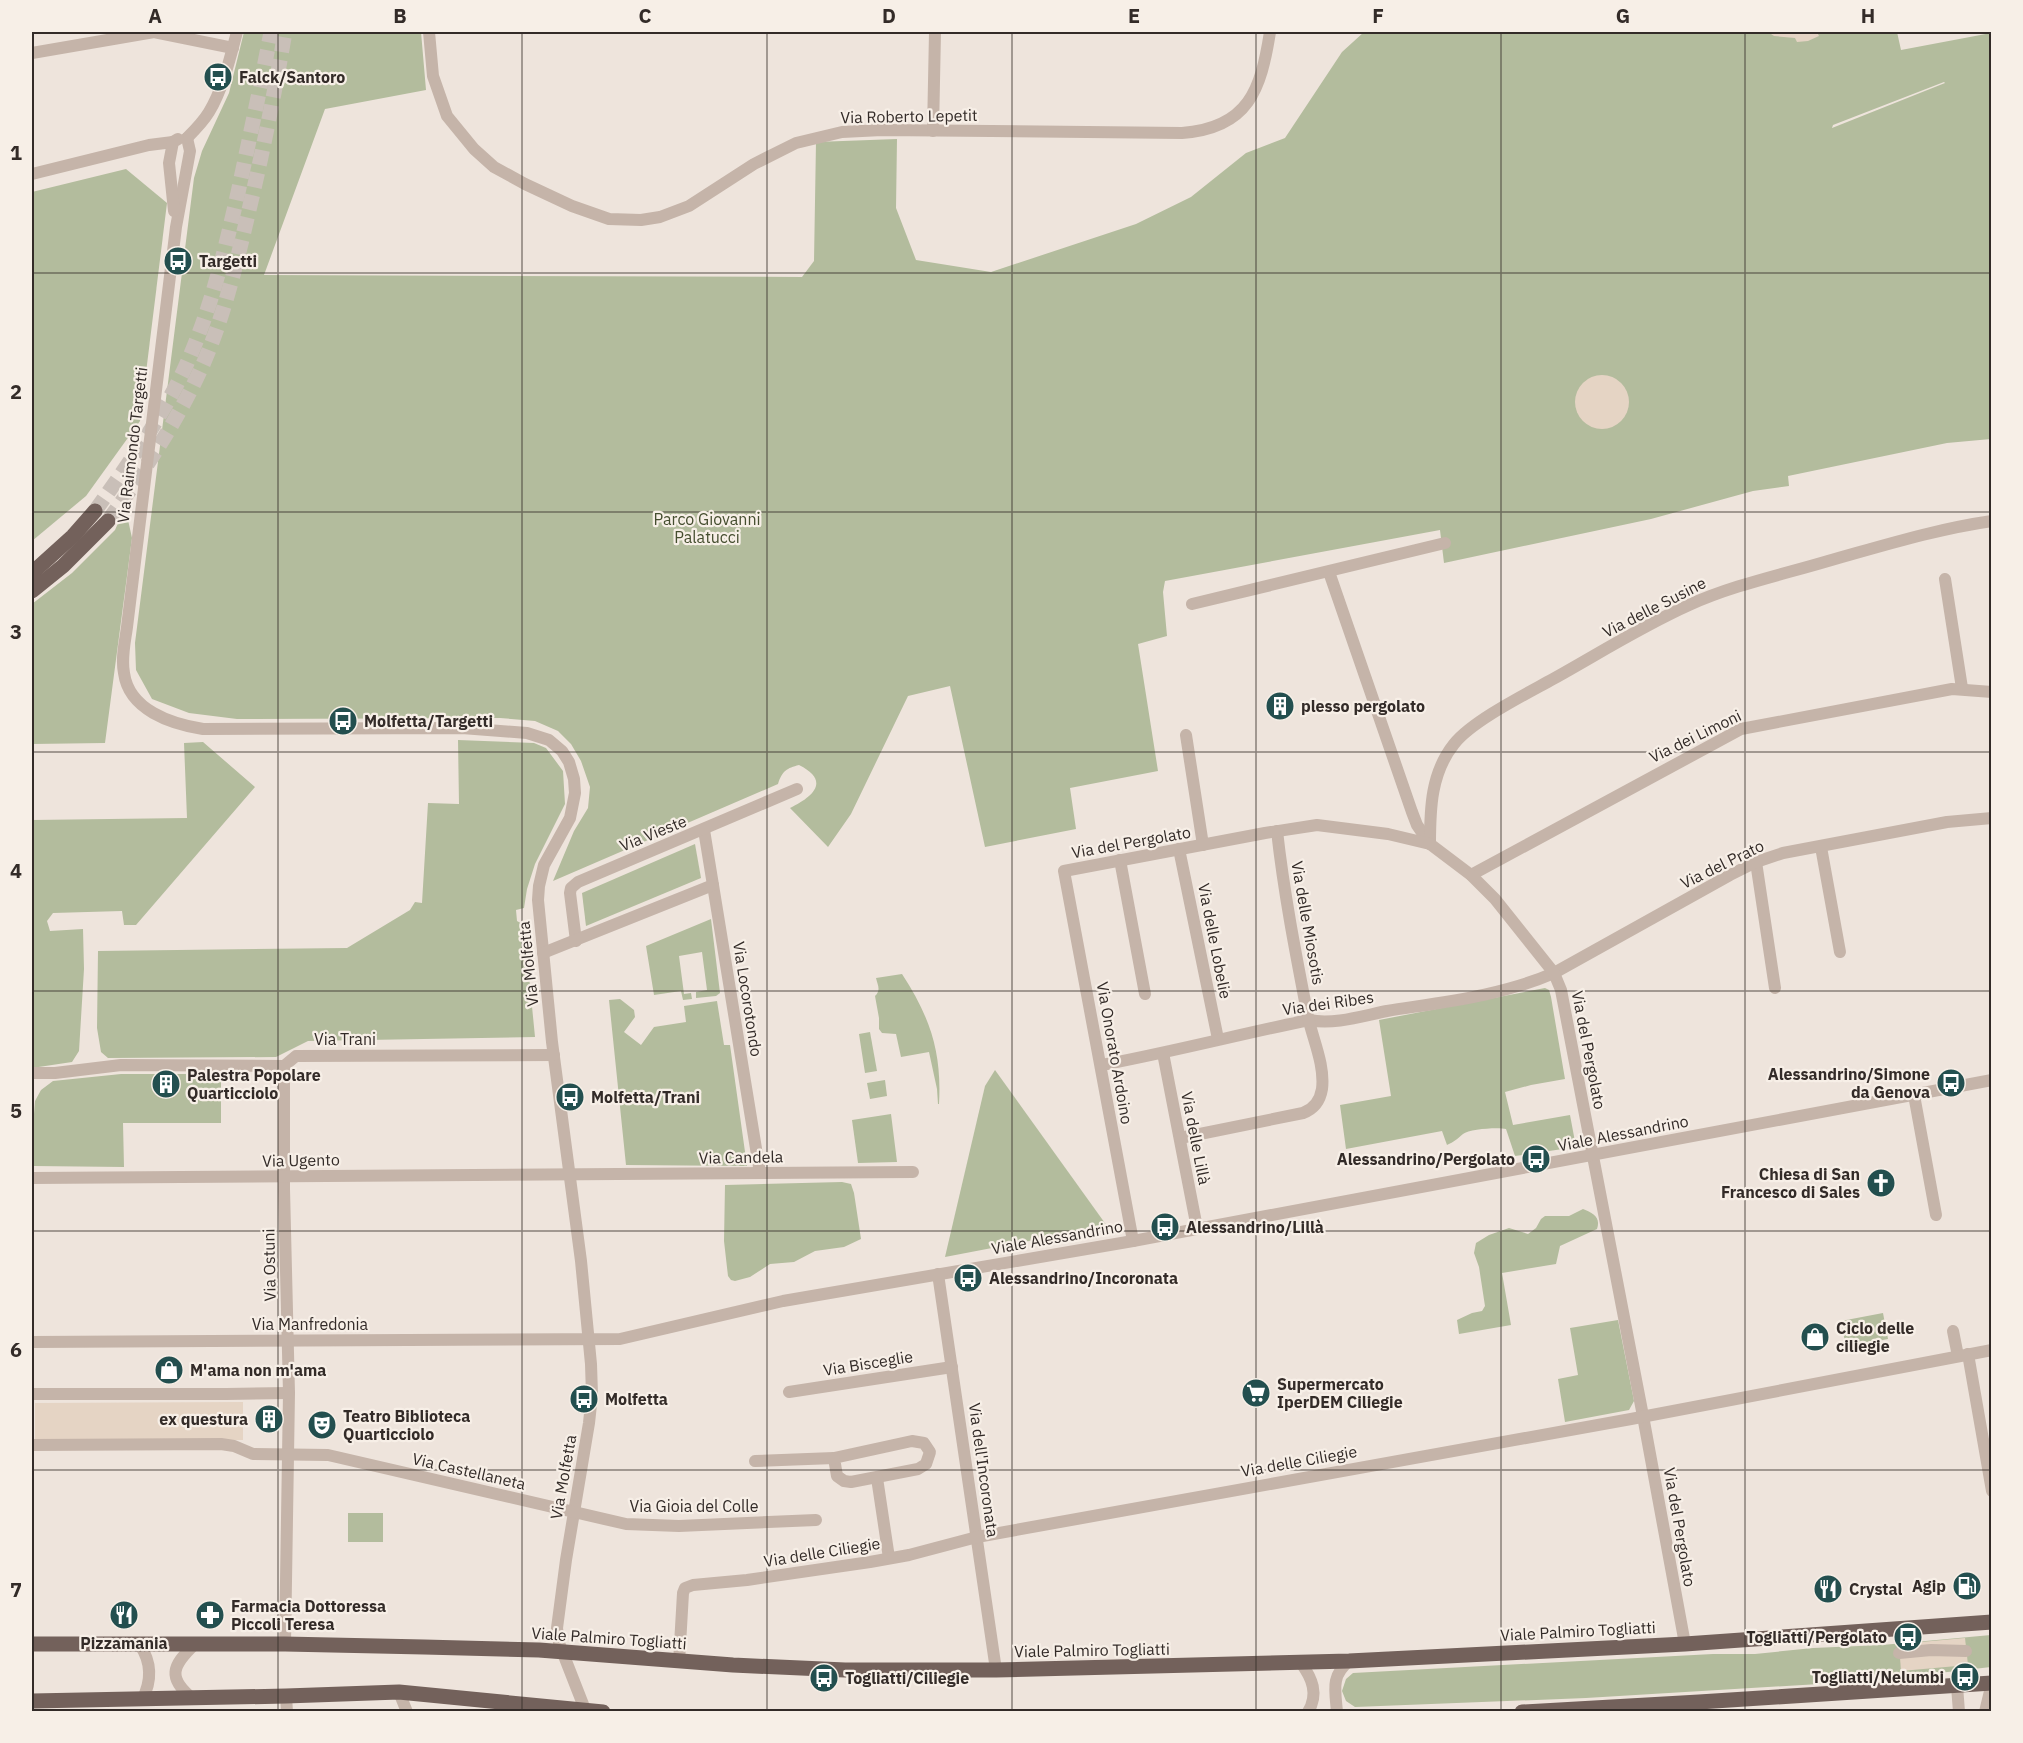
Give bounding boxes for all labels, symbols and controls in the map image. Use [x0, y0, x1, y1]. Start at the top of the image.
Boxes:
text: A [148, 2, 162, 29]
text: B [393, 2, 407, 29]
text: C [638, 2, 652, 29]
text: D [882, 2, 896, 29]
text: E [1128, 2, 1140, 29]
text: F [1372, 2, 1384, 29]
text: G [1616, 2, 1630, 29]
text: H [1861, 2, 1875, 29]
bus stop icon: Falck/Santoro [202, 61, 234, 93]
place label: Falck/Santoro [239, 67, 345, 87]
street label: Via Roberto Lepetit [840, 105, 978, 127]
text: 1 [10, 139, 22, 166]
bus stop icon: Targetti [162, 245, 194, 277]
place label: Targetti [199, 251, 257, 271]
street label: Via Raimondo Targetti [113, 366, 151, 524]
text: 2 [10, 378, 22, 405]
park label: Parco Giovanni Palatucci [654, 509, 760, 547]
street label: Via delle Susine [1599, 572, 1709, 642]
text: 3 [10, 618, 22, 645]
building icon: plesso pergolato [1264, 690, 1296, 722]
place label: plesso pergolato [1301, 696, 1425, 716]
bus stop icon: Molfetta/Targetti [327, 705, 359, 737]
street label: Via dei Limoni [1646, 705, 1744, 767]
place label: Molfetta/Targetti [364, 711, 493, 731]
street label: Via Vieste [617, 810, 690, 855]
street label: Via del Pergolato [1070, 822, 1192, 862]
street label: Via del Prato [1677, 835, 1767, 893]
text: 4 [10, 857, 22, 884]
street label: Via delle Miosotis [1287, 859, 1329, 987]
street label: Via delle Lobelie [1194, 881, 1236, 1001]
street label: Via Molfetta [514, 920, 542, 1008]
street label: Via Locorotondo [729, 940, 767, 1058]
street label: Via Onorato Ardoino [1093, 980, 1137, 1126]
street label: Via dei Ribes [1281, 987, 1375, 1019]
street label: Via del Pergolato [1568, 989, 1610, 1111]
street label: Via Trani [314, 1029, 376, 1049]
place label: Alessandrino/Simone da Genova [1768, 1064, 1930, 1102]
place label: Palestra Popolare Quarticciolo [187, 1065, 321, 1103]
bus stop icon: Alessandrino/Simone da Genova [1935, 1067, 1967, 1099]
building icon: Palestra Popolare Quarticciolo [150, 1068, 182, 1100]
bus stop icon: Molfetta/Trani [554, 1081, 586, 1113]
place label: Molfetta/Trani [591, 1087, 700, 1107]
street label: Via delle Lillà [1177, 1090, 1215, 1187]
text: 5 [10, 1097, 22, 1124]
street label: Viale Alessandrino [1556, 1110, 1690, 1155]
bus stop icon: Alessandrino/Pergolato [1520, 1143, 1552, 1175]
street label: Via Candela [699, 1146, 784, 1168]
street label: Via Ugento [262, 1149, 340, 1171]
place label: Alessandrino/Pergolato [1337, 1149, 1515, 1169]
place label: Chiesa di San Francesco di Sales [1721, 1164, 1860, 1202]
church icon: Chiesa di San Francesco di Sales [1865, 1167, 1897, 1199]
bus stop icon: Alessandrino/Lillà [1149, 1211, 1181, 1243]
street label: Viale Alessandrino [990, 1216, 1124, 1258]
place label: Alessandrino/Lillà [1186, 1217, 1324, 1237]
street label: Via Ostuni [258, 1228, 280, 1302]
bus stop icon: Alessandrino/Incoronata [952, 1262, 984, 1294]
place label: Alessandrino/Incoronata [989, 1268, 1178, 1288]
street label: Via Manfredonia [252, 1314, 369, 1334]
place label: Ciclo delle ciliegie [1836, 1318, 1914, 1356]
shop icon: Ciclo delle ciliegie [1799, 1321, 1831, 1353]
text: 6 [10, 1336, 22, 1363]
street label: Via Bisceglie [822, 1346, 915, 1380]
shop icon: M'ama non m'ama [153, 1354, 185, 1386]
place label: M'ama non m'ama [190, 1360, 326, 1380]
place label: Supermercato IperDEM Ciliegie [1277, 1374, 1403, 1412]
supermarket icon: Supermercato IperDEM Ciliegie [1240, 1377, 1272, 1409]
bus stop icon: Molfetta [568, 1383, 600, 1415]
place label: Molfetta [605, 1389, 668, 1409]
street label: Via dell'Incoronata [965, 1401, 1003, 1539]
building icon: ex questura [253, 1403, 285, 1435]
place label: Teatro Biblioteca Quarticciolo [343, 1406, 470, 1444]
place label: ex questura [159, 1409, 248, 1429]
theatre icon: Teatro Biblioteca Quarticciolo [306, 1409, 338, 1441]
street label: Via Molfetta [546, 1433, 580, 1521]
street label: Via delle Ciliegie [1239, 1441, 1359, 1481]
street label: Via Castellaneta [410, 1448, 528, 1494]
street label: Via del Pergolato [1660, 1466, 1700, 1588]
street label: Via Gioia del Colle [630, 1496, 759, 1516]
street label: Via delle Ciliegie [762, 1533, 882, 1571]
fuel station icon: Agip [1951, 1570, 1983, 1602]
restaurant icon: Crystal [1812, 1573, 1844, 1605]
text: 7 [10, 1576, 22, 1603]
place label: Agip [1912, 1576, 1946, 1596]
place label: Crystal [1849, 1579, 1903, 1599]
place label: Farmacia Dottoressa Piccoli Teresa [231, 1596, 386, 1634]
restaurant icon: Pizzamania [108, 1599, 140, 1631]
pharmacy icon: Farmacia Dottoressa Piccoli Teresa [194, 1599, 226, 1631]
street label: Viale Palmiro Togliatti [1500, 1617, 1656, 1645]
bus stop icon: Togliatti/Pergolato [1892, 1621, 1924, 1653]
street label: Viale Palmiro Togliatti [531, 1623, 687, 1653]
place label: Togliatti/Pergolato [1746, 1627, 1887, 1647]
place label: Pizzamania [80, 1633, 168, 1653]
street label: Viale Palmiro Togliatti [1014, 1639, 1170, 1661]
bus stop icon: Togliatti/Nelumbi [1949, 1661, 1981, 1693]
bus stop icon: Togliatti/Ciliegie [808, 1662, 840, 1694]
place label: Togliatti/Nelumbi [1812, 1667, 1944, 1687]
place label: Togliatti/Ciliegie [845, 1668, 969, 1688]

